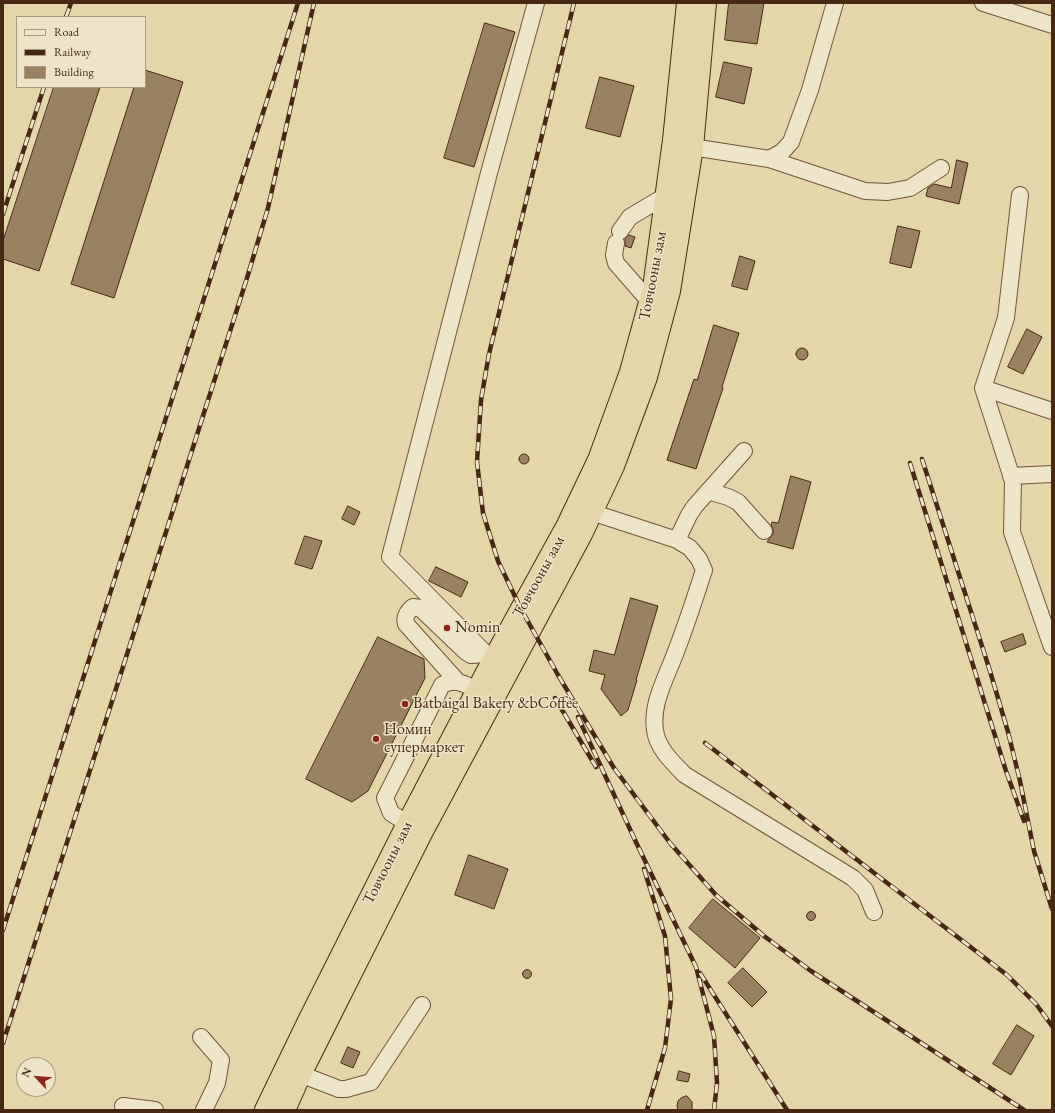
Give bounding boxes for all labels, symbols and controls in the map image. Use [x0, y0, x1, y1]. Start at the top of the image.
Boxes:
legend [16, 16, 146, 88]
text: Road [54, 24, 79, 40]
text: Railway [54, 44, 91, 60]
text: Building [54, 64, 94, 80]
street label: Товчооны зам [635, 230, 671, 322]
street label: Товчооны зам [509, 533, 569, 621]
place label: Nomin [455, 618, 500, 638]
marker: Nomin [442, 623, 452, 633]
place label: Batbaigal Bakery &bCoffee [413, 694, 578, 714]
marker: Batbaigal Bakery &bCoffee [400, 699, 410, 709]
place label: Номин супермаркет [384, 720, 464, 758]
marker: Номин супермаркет [371, 734, 381, 744]
street label: Товчооны зам [359, 818, 417, 908]
north arrow [16, 1057, 56, 1097]
text: N [18, 1065, 34, 1079]

